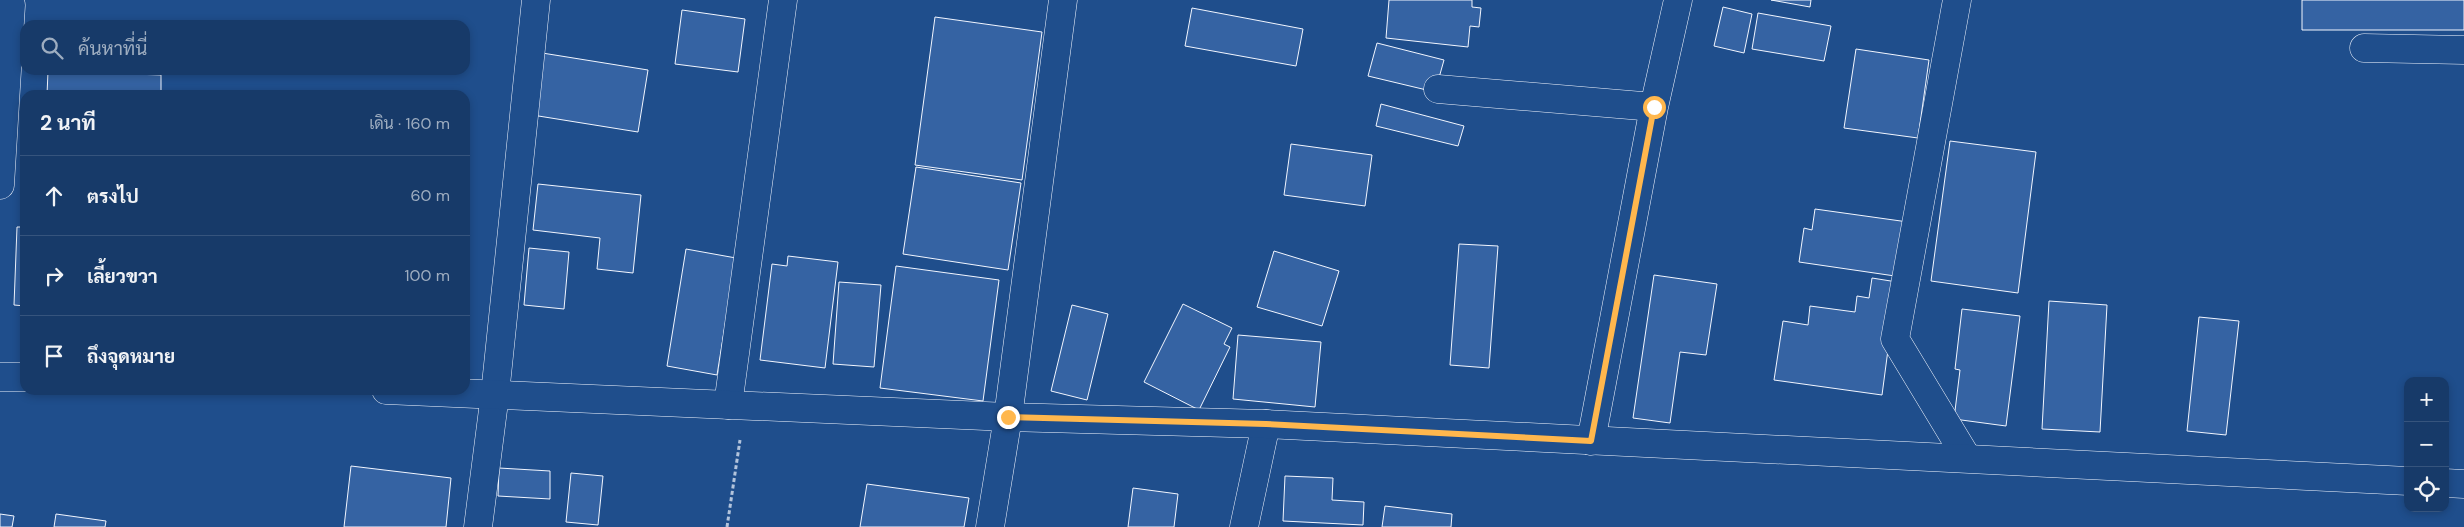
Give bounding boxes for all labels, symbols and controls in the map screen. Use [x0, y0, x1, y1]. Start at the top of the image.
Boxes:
search box [20, 20, 470, 75]
icon: search [38, 34, 66, 62]
text: ค้นหาที่นี่ [78, 36, 147, 61]
route start [1643, 96, 1666, 119]
text: 2 นาที [40, 109, 96, 137]
text: เดิน · 160 m [369, 113, 450, 134]
icon: ahead [40, 182, 68, 210]
text: ตรงไป [87, 184, 139, 209]
text: 60 m [410, 185, 450, 206]
icon: right [40, 262, 68, 290]
text: เลี้ยวขวา [87, 264, 158, 289]
text: 100 m [405, 265, 450, 286]
icon: arrive [40, 342, 68, 370]
text: ถึงจุดหมาย [87, 344, 175, 369]
map controls [2404, 377, 2449, 512]
button: + [2404, 377, 2449, 422]
route end [997, 406, 1020, 429]
button: − [2404, 422, 2449, 467]
button: locate [2404, 467, 2449, 512]

